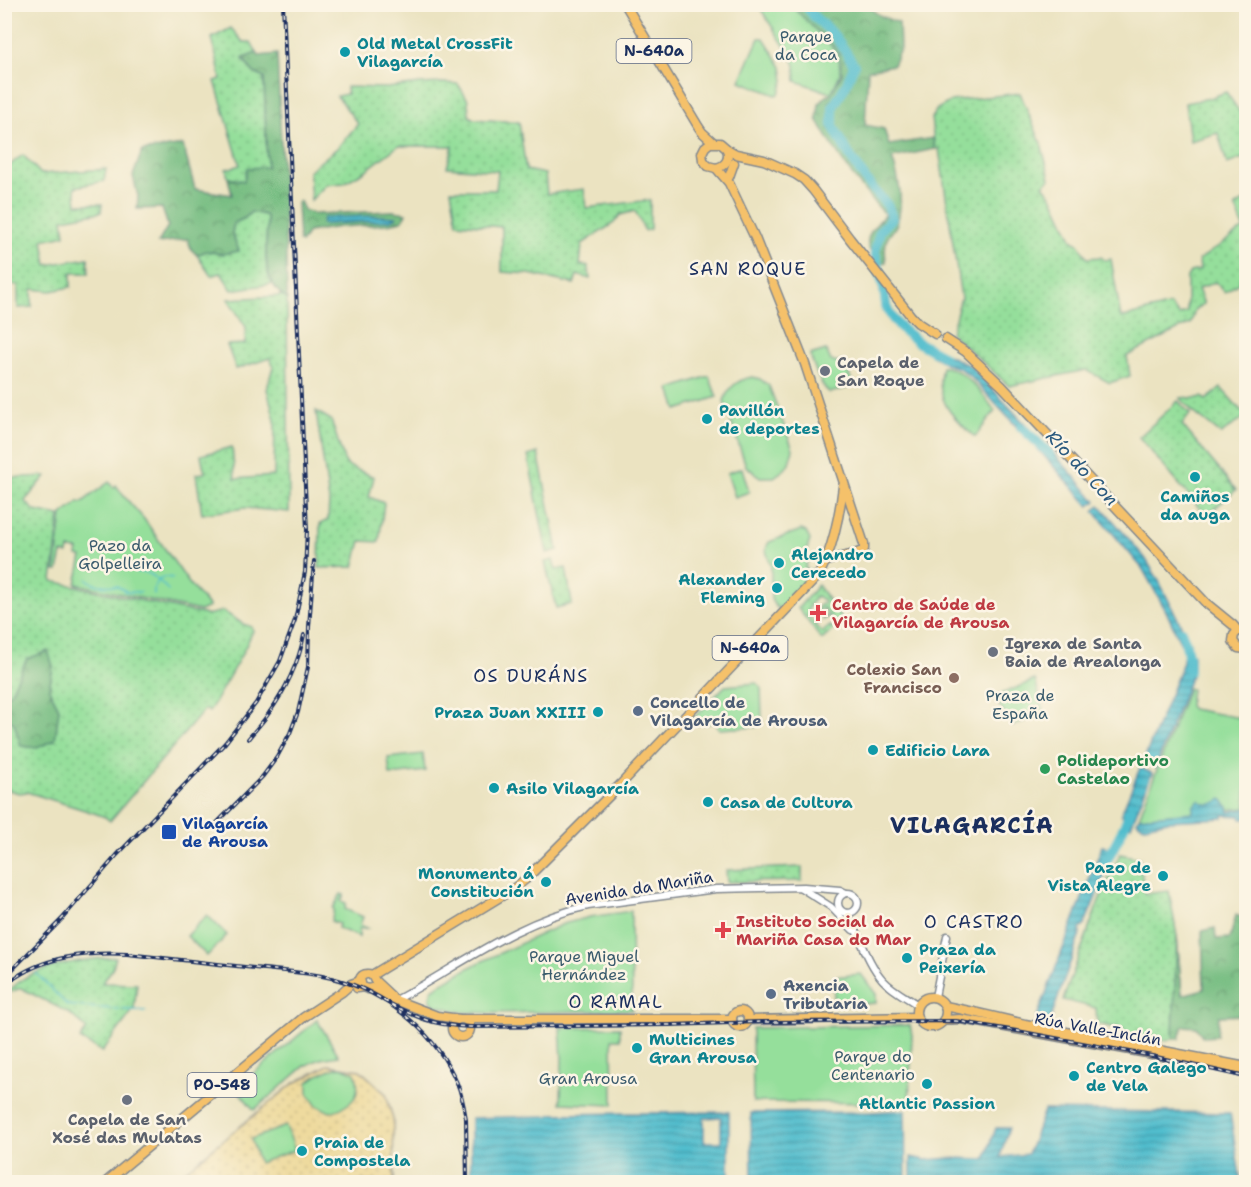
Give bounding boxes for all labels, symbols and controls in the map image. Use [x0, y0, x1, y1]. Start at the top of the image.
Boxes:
park label: Parque da Coca [775, 26, 837, 65]
place label: Old Metal CrossFit Vilagarcía [357, 33, 513, 72]
road number: N-640a [616, 39, 692, 63]
marker: Old Metal CrossFit Vilagarcía [338, 45, 352, 59]
district label: SAN ROQUE [689, 257, 807, 281]
place label: Capela de San Roque [837, 352, 925, 391]
marker: Capela de San Roque [818, 364, 832, 378]
place label: Pavillón de deportes [719, 400, 820, 439]
marker: Pavillón de deportes [700, 412, 714, 426]
water label: Río do Con [1041, 425, 1123, 511]
marker: Camiños da auga [1188, 470, 1202, 484]
place label: Camiños da auga [1160, 486, 1230, 525]
park label: Pazo da Golpelleira [78, 535, 162, 574]
place label: Alejandro Cerecedo [791, 544, 874, 583]
marker: Alejandro Cerecedo [772, 556, 786, 570]
place label: Alexander Fleming [678, 569, 765, 608]
marker: Alexander Fleming [770, 581, 784, 595]
place label: Centro de Saúde de Vilagarcía de Arousa [832, 594, 1009, 633]
marker: Centro de Saúde de Vilagarcía de Arousa [809, 604, 827, 622]
place label: Igrexa de Santa Baia de Arealonga [1005, 633, 1161, 672]
road number: N-640a [712, 636, 788, 660]
marker: Igrexa de Santa Baia de Arealonga [986, 645, 1000, 659]
place label: Colexio San Francisco [847, 659, 942, 698]
district label: OS DURÁNS [473, 664, 589, 688]
marker: Colexio San Francisco [947, 671, 961, 685]
park label: Praza de España [985, 685, 1055, 724]
place label: Concello de Vilagarcía de Arousa [650, 692, 827, 731]
place label: Praza Juan XXIII [434, 702, 586, 723]
marker: Concello de Vilagarcía de Arousa [631, 704, 645, 718]
marker: Praza Juan XXIII [591, 705, 605, 719]
place label: Edificio Lara [885, 740, 990, 761]
marker: Edificio Lara [866, 743, 880, 757]
place label: Polideportivo Castelao [1057, 750, 1169, 789]
marker: Polideportivo Castelao [1038, 762, 1052, 776]
place label: Asilo Vilagarcía [506, 778, 639, 799]
marker: Asilo Vilagarcía [487, 781, 501, 795]
place label: Casa de Cultura [720, 792, 853, 813]
marker: Casa de Cultura [701, 795, 715, 809]
district label: VILAGARCÍA [890, 809, 1054, 840]
place label: Vilagarcía de Arousa [182, 813, 268, 852]
marker: Vilagarcía de Arousa [160, 823, 178, 841]
place label: Pazo de Vista Alegre [1047, 857, 1151, 896]
place label: Monumento á Constitución [418, 863, 534, 902]
street label: Avenida da Mariña [563, 866, 715, 910]
marker: Pazo de Vista Alegre [1156, 869, 1170, 883]
marker: Monumento á Constitución [539, 875, 553, 889]
district label: O CASTRO [924, 910, 1024, 934]
place label: Instituto Social da Mariña Casa do Mar [736, 911, 912, 950]
marker: Instituto Social da Mariña Casa do Mar [714, 921, 732, 939]
place label: Praza da Peixería [919, 939, 996, 978]
park label: Parque Miguel Hernández [529, 946, 639, 985]
marker: Praza da Peixería [900, 951, 914, 965]
place label: Axencia Tributaria [783, 975, 868, 1014]
marker: Axencia Tributaria [764, 987, 778, 1001]
district label: O RAMAL [568, 990, 664, 1014]
street label: Rúa Valle-Inclán [1033, 1008, 1163, 1051]
place label: Multicines Gran Arousa [649, 1029, 757, 1068]
marker: Multicines Gran Arousa [630, 1041, 644, 1055]
park label: Parque do Centenario [831, 1046, 915, 1085]
place label: Centro Galego de Vela [1086, 1057, 1207, 1096]
park label: Gran Arousa [539, 1068, 637, 1089]
marker: Centro Galego de Vela [1067, 1069, 1081, 1083]
road number: PO-548 [188, 1073, 256, 1097]
marker: Atlantic Passion [920, 1077, 934, 1091]
marker: Capela de San Xosé das Mulatas [120, 1093, 134, 1107]
place label: Atlantic Passion [859, 1093, 996, 1114]
place label: Capela de San Xosé das Mulatas [52, 1109, 202, 1148]
place label: Praia de Compostela [314, 1132, 411, 1171]
marker: Praia de Compostela [295, 1144, 309, 1158]

